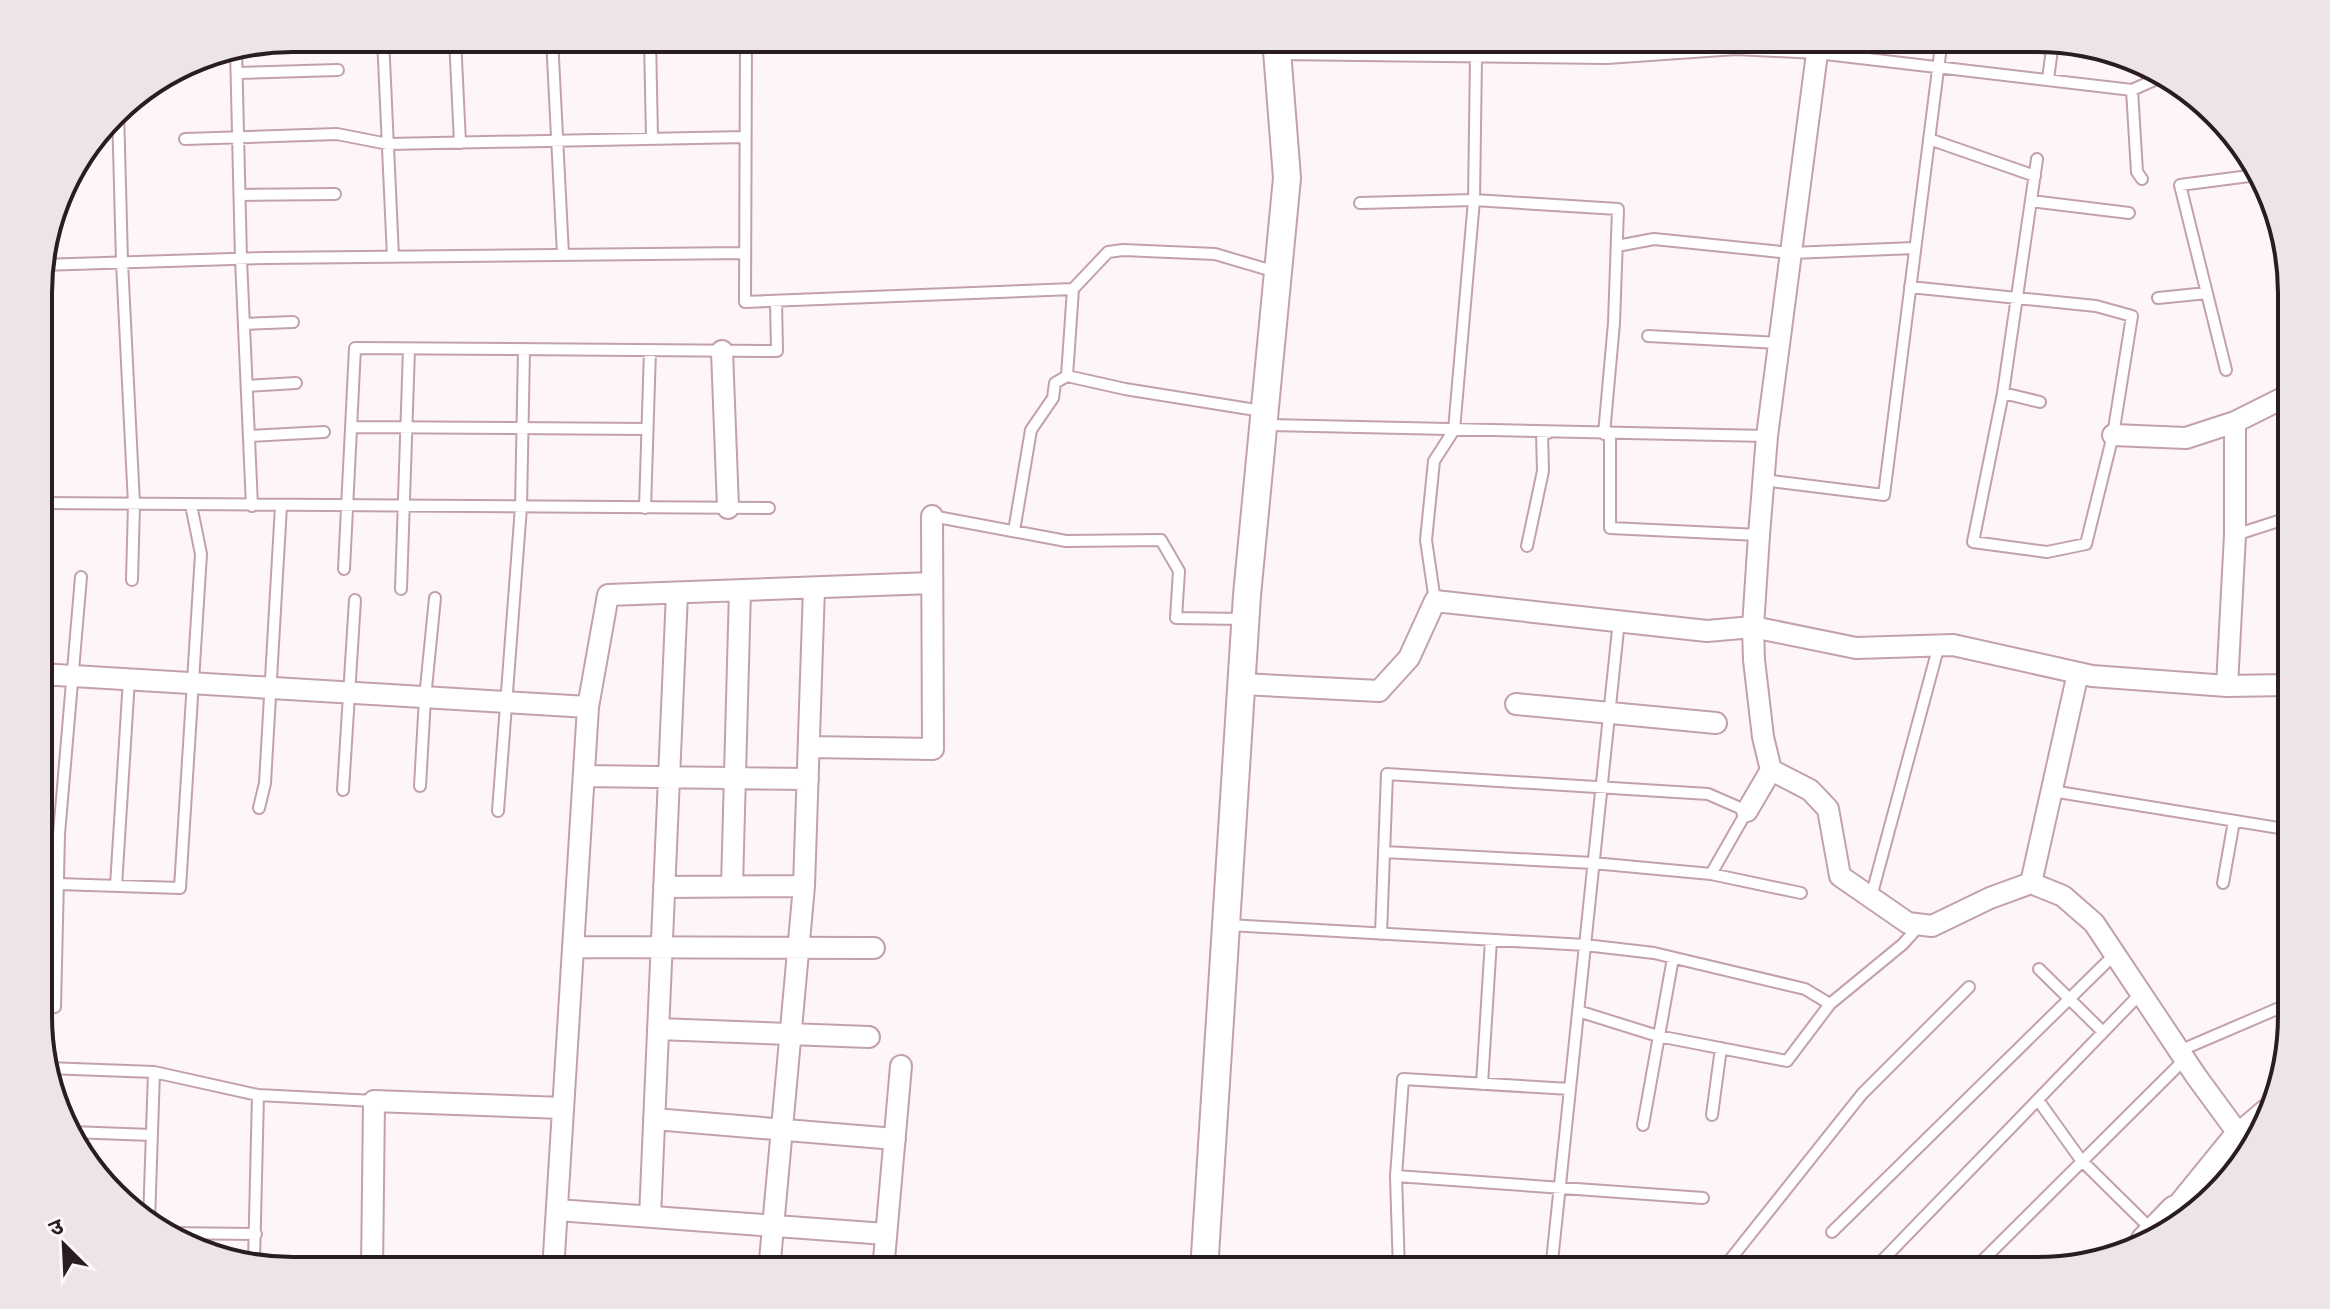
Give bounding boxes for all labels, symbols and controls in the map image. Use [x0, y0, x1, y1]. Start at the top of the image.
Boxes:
north arrow [24, 1205, 104, 1285]
text: उ [44, 1211, 68, 1241]

